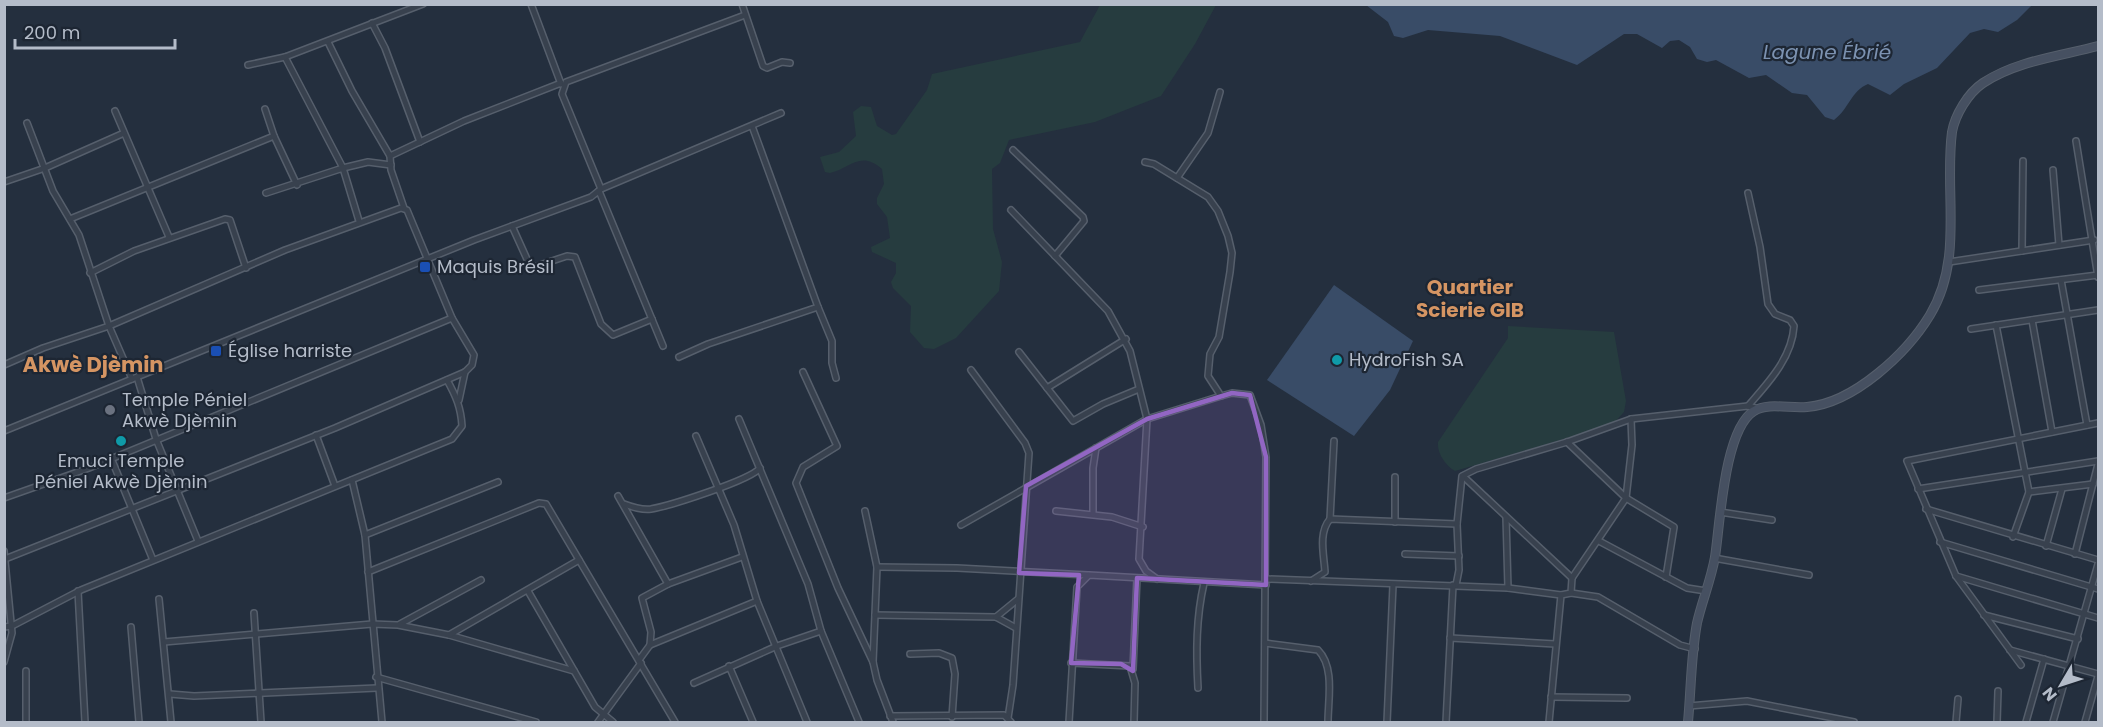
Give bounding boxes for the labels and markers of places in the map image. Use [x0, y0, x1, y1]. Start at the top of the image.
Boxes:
place label: Maquis Brésil [437, 254, 554, 279]
marker: Maquis Brésil [418, 260, 432, 274]
place label: Église harriste [228, 338, 352, 363]
marker: Église harriste [209, 344, 223, 358]
place label: HydroFish SA [1349, 347, 1464, 372]
marker: HydroFish SA [1330, 353, 1344, 367]
place label: Temple Péniel Akwè Djèmin [122, 387, 247, 433]
marker: Temple Péniel Akwè Djèmin [103, 403, 117, 417]
marker: Emuci Temple Péniel Akwè Djèmin [114, 434, 128, 448]
place label: Emuci Temple Péniel Akwè Djèmin [35, 448, 207, 494]

